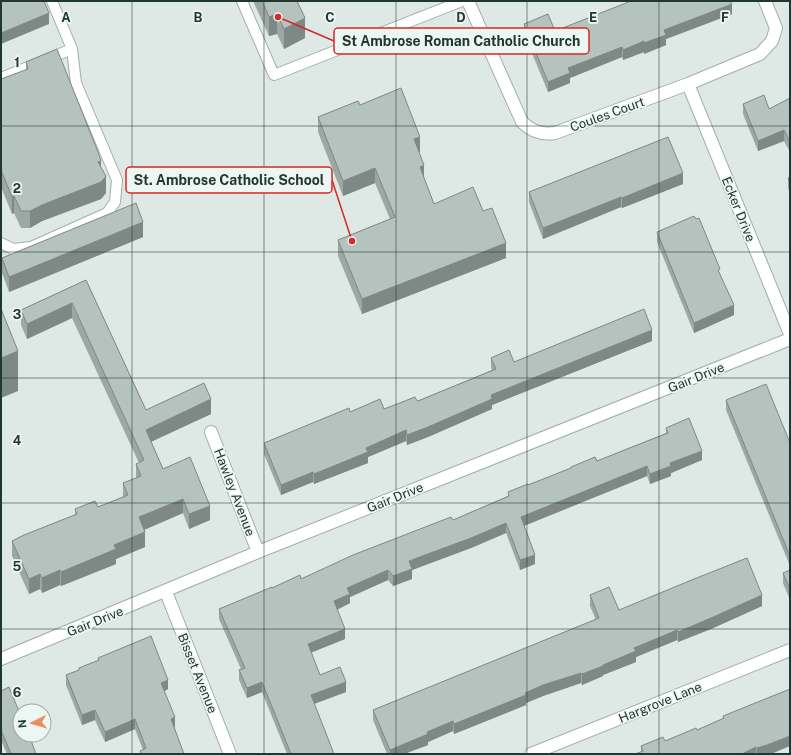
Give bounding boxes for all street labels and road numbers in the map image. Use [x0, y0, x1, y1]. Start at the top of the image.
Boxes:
street label: Coules Court [568, 94, 647, 135]
street label: Ecker Drive [719, 175, 758, 244]
street label: Gair Drive [666, 359, 727, 396]
street label: Hawley Avenue [211, 446, 258, 538]
street label: Gair Drive [365, 479, 426, 516]
street label: Gair Drive [65, 603, 126, 640]
street label: Bisset Avenue [175, 631, 220, 715]
street label: Hargrove Lane [616, 679, 704, 726]

